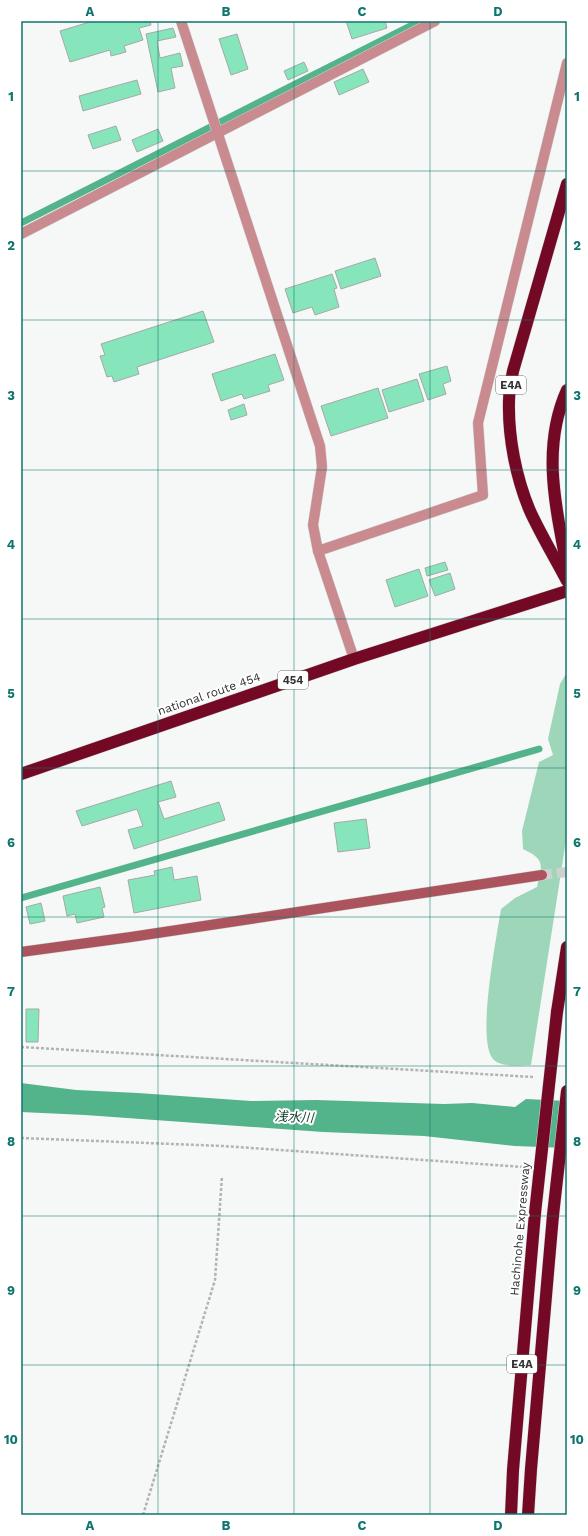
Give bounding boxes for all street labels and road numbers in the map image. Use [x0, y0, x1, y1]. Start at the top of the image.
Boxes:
road number: E4A [496, 376, 526, 394]
street label: national route 454 [156, 670, 262, 718]
road number: 454 [278, 671, 308, 689]
street label: Hachinohe Expressway [507, 1161, 533, 1296]
road number: E4A [507, 1355, 537, 1373]

